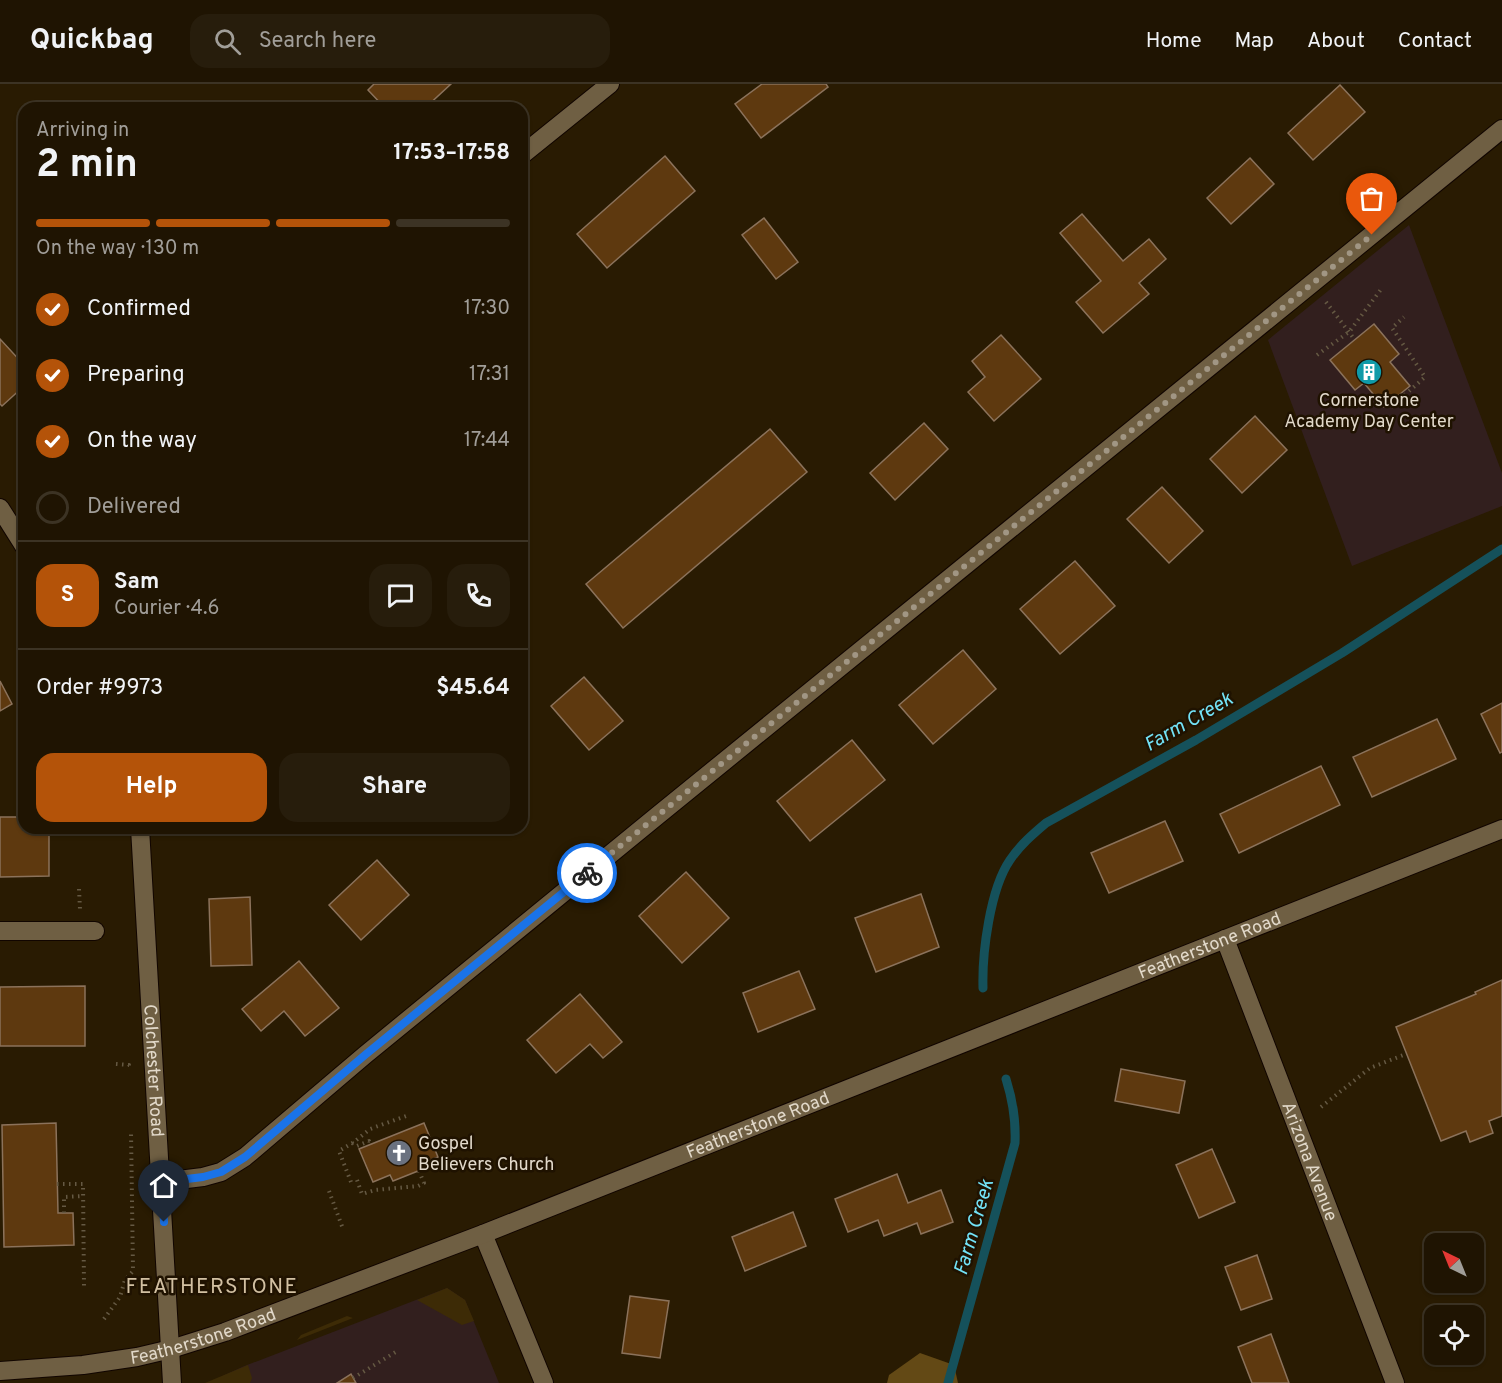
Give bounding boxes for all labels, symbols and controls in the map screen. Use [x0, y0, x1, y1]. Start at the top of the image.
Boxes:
search box [190, 14, 610, 68]
text: Quickbag [30, 23, 154, 59]
icon: search [211, 25, 244, 58]
text: Search here [259, 28, 376, 55]
text: Home [1146, 28, 1202, 55]
text: Map [1235, 28, 1274, 55]
text: About [1307, 28, 1365, 55]
text: Contact [1398, 28, 1472, 55]
text: Arriving in [36, 118, 129, 144]
text: 17:53–17:58 [393, 140, 510, 167]
text: 2 min [36, 142, 138, 191]
pin [1346, 173, 1397, 235]
icon: bag [1355, 182, 1388, 215]
text: On the way · 130 m [36, 236, 199, 262]
icon: check [36, 293, 69, 326]
text: Confirmed [87, 296, 191, 323]
text: 17:30 [464, 296, 510, 322]
building icon: Cornerstone Academy Day Center [1354, 357, 1384, 387]
icon: check [36, 359, 69, 392]
text: Preparing [87, 362, 185, 389]
text: 17:31 [469, 362, 510, 388]
place label: Cornerstone Academy Day Center [1284, 390, 1454, 434]
icon: check [36, 425, 69, 458]
text: On the way [87, 428, 197, 455]
text: 17:44 [464, 428, 510, 454]
text: Delivered [87, 494, 181, 521]
button: chat [369, 564, 432, 627]
button: phone [447, 564, 510, 627]
text: Sam [114, 569, 159, 596]
text: S [61, 582, 74, 609]
text: Courier · 4.6 [114, 596, 219, 622]
text: Order #9973 [36, 675, 163, 702]
text: $45.64 [436, 675, 510, 702]
water label: Farm Creek [1140, 686, 1239, 759]
button: Help [36, 753, 267, 822]
button: Share [279, 753, 510, 822]
courier [557, 843, 617, 903]
icon: bike [571, 857, 604, 890]
street label: Featherstone Road [1135, 908, 1285, 985]
street label: Colchester Road [137, 1004, 168, 1138]
street label: Featherstone Road [683, 1087, 833, 1165]
street label: Arizona Avenue [1275, 1099, 1342, 1225]
place label: Gospel Believers Church [418, 1133, 554, 1177]
church icon: Gospel Believers Church [384, 1138, 414, 1168]
pin [138, 1160, 189, 1222]
icon: home [147, 1169, 180, 1202]
water label: Farm Creek [949, 1176, 1001, 1278]
north arrow [1424, 1233, 1484, 1293]
map controls [1424, 1233, 1484, 1365]
district label: FEATHERSTONE [125, 1274, 299, 1301]
street label: Featherstone Road [129, 1304, 280, 1371]
button: locate [1424, 1305, 1484, 1365]

